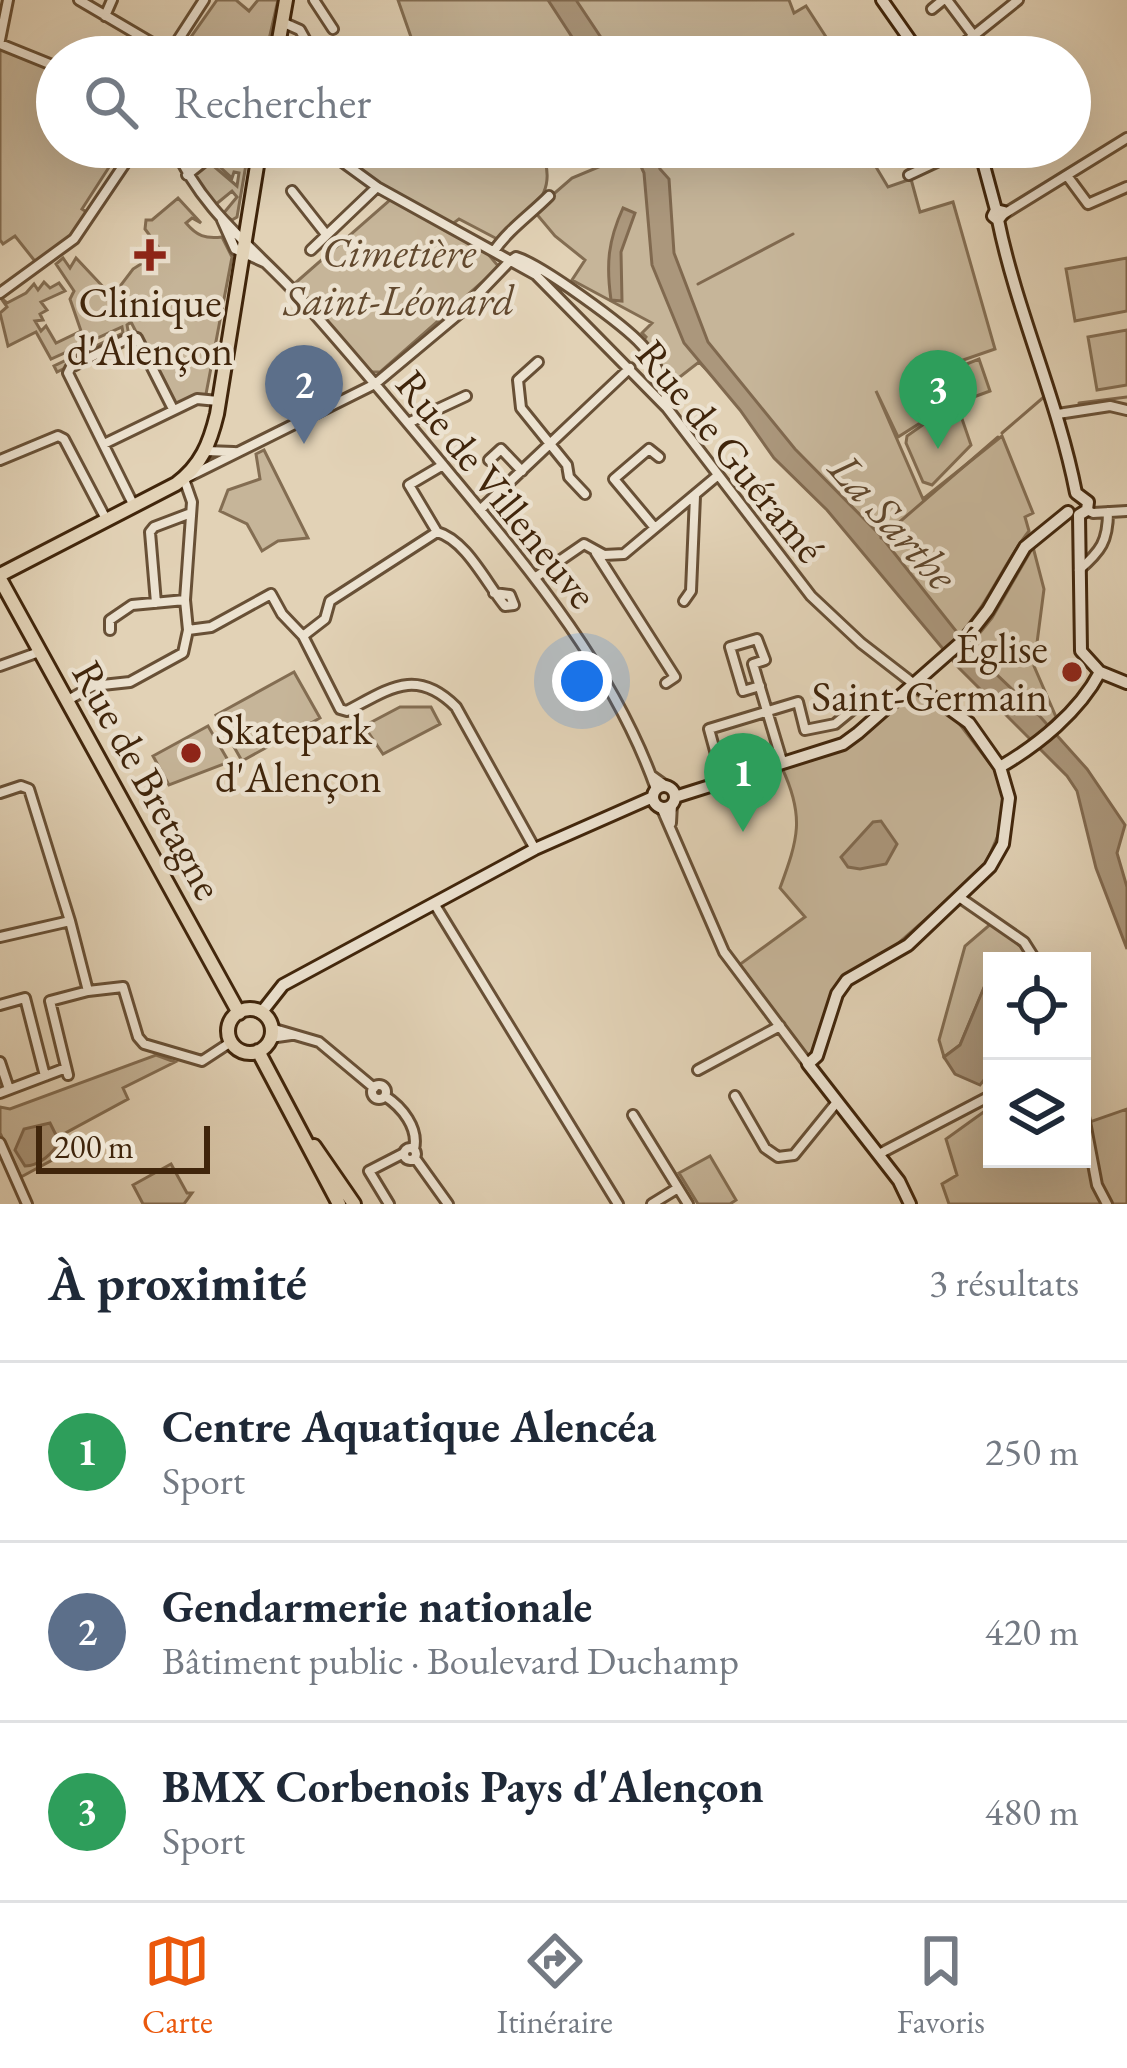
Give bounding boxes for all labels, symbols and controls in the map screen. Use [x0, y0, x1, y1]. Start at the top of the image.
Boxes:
search box [36, 36, 1091, 168]
icon: search [78, 69, 144, 135]
text: Rechercher [174, 73, 371, 131]
park label: Cimetière Saint-Léonard [282, 225, 515, 328]
marker: Clinique d'Alençon [134, 239, 166, 271]
place label: Clinique d'Alençon [67, 275, 233, 378]
street label: Rue de Guéramé [624, 328, 838, 574]
pin: 2 [265, 345, 343, 444]
pin: 3 [899, 350, 977, 449]
street label: Rue de Villeneuve [384, 358, 610, 620]
water label: La Sarthe [816, 439, 972, 603]
place label: Église Saint-Germain [812, 621, 1048, 724]
street label: Rue de Bretagne [60, 651, 236, 909]
your location [552, 651, 612, 711]
marker: Église Saint-Germain [1059, 659, 1085, 685]
place label: Skatepark d'Alençon [215, 702, 382, 805]
pin: 1 [704, 733, 782, 832]
marker: Skatepark d'Alençon [178, 740, 204, 766]
map controls [983, 952, 1091, 1168]
button: locate [983, 952, 1091, 1060]
button: layers [983, 1060, 1091, 1168]
scale bar [36, 1120, 210, 1173]
text: 200 m [54, 1125, 134, 1168]
text: À proximité [48, 1249, 307, 1315]
text: 3 résultats [929, 1257, 1079, 1308]
text: Centre Aquatique Alencéa [162, 1397, 656, 1455]
text: 1 [77, 1426, 97, 1477]
text: 250 m [985, 1426, 1079, 1477]
text: Sport [162, 1455, 245, 1506]
text: Gendarmerie nationale [162, 1577, 592, 1635]
text: 2 [77, 1606, 97, 1657]
text: 420 m [985, 1606, 1079, 1657]
text: Bâtiment public · Boulevard Duchamp [162, 1635, 739, 1686]
text: BMX Corbenois Pays d'Alençon [162, 1757, 764, 1815]
text: 3 [77, 1786, 97, 1837]
text: 480 m [985, 1786, 1079, 1837]
text: Sport [162, 1815, 245, 1866]
tab: Carte [142, 1928, 213, 2043]
tab: Itinéraire [497, 1928, 613, 2043]
tab: Favoris [897, 1928, 985, 2043]

